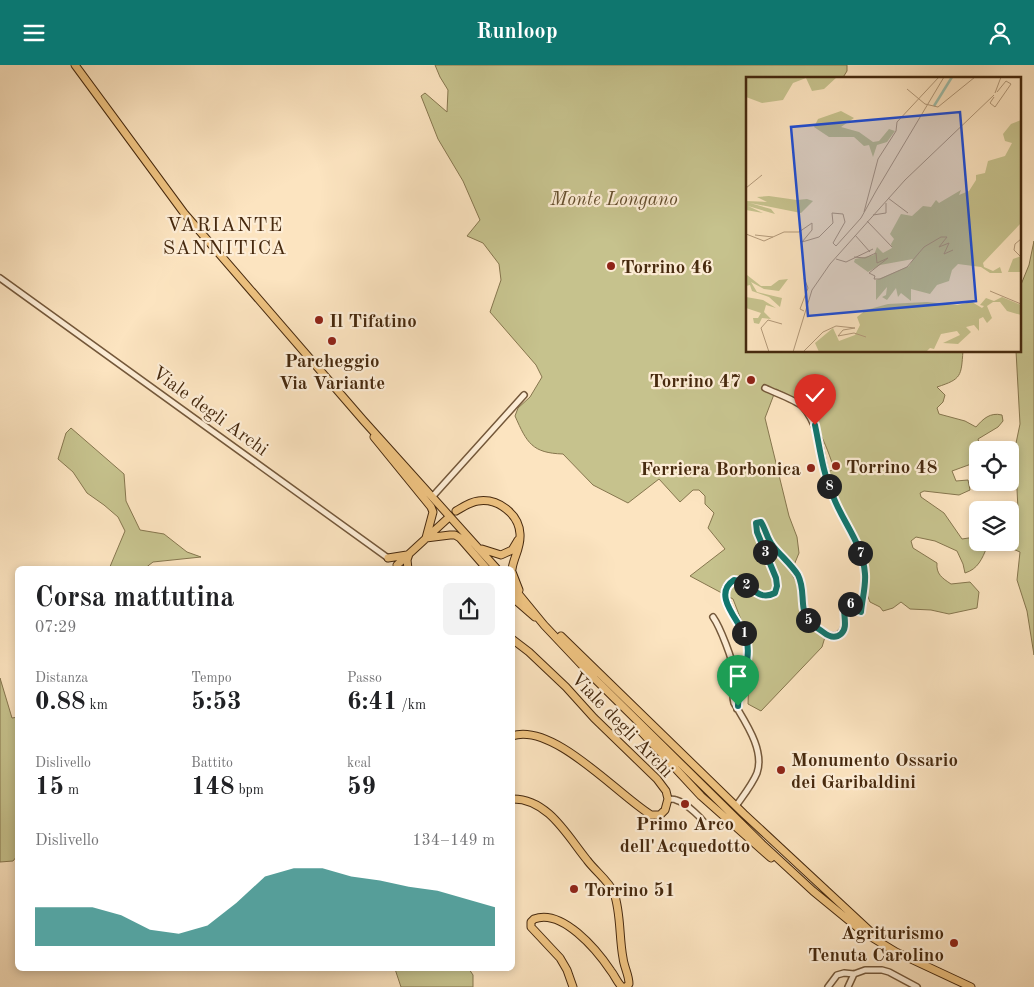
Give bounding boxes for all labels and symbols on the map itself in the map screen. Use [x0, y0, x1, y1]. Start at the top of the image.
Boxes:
inset map [746, 77, 1022, 353]
park label: Monte Longano [549, 191, 678, 210]
district label: VARIANTE SANNITICA [163, 216, 287, 259]
place label: Torrino 46 [621, 259, 713, 278]
marker: Torrino 46 [605, 260, 617, 272]
place label: Il Tifatino [329, 313, 417, 332]
marker: Il Tifatino [313, 314, 325, 326]
marker: Parcheggio Via Variante [326, 335, 338, 347]
place label: Parcheggio Via Variante [279, 353, 385, 394]
street label: Viale degli Archi [148, 364, 271, 460]
place label: Torrino 47 [649, 373, 741, 392]
marker: Torrino 47 [745, 374, 757, 386]
pin [794, 374, 836, 425]
place label: Torrino 48 [846, 459, 938, 478]
marker: Torrino 48 [830, 460, 842, 472]
place label: Ferriera Borbonica [640, 461, 801, 480]
marker: Ferriera Borbonica [805, 462, 817, 474]
pin: 8 [816, 473, 842, 499]
pin: 3 [752, 539, 778, 565]
pin: 7 [848, 541, 872, 565]
pin: 2 [734, 573, 758, 597]
pin: 6 [838, 591, 862, 617]
pin: 5 [796, 607, 820, 633]
pin: 1 [732, 621, 756, 645]
pin [717, 655, 759, 706]
street label: Viale degli Archi [566, 669, 676, 782]
place label: Monumento Ossario dei Garibaldini [791, 752, 958, 793]
marker: Monumento Ossario dei Garibaldini [775, 764, 787, 776]
marker: Primo Arco dell'Acquedotto [679, 798, 691, 810]
place label: Primo Arco dell'Acquedotto [620, 816, 750, 857]
place label: Torrino 51 [584, 882, 676, 901]
marker: Torrino 51 [568, 883, 580, 895]
place label: Agriturismo Tenuta Carolino [808, 925, 944, 966]
marker: Agriturismo Tenuta Carolino [948, 937, 960, 949]

